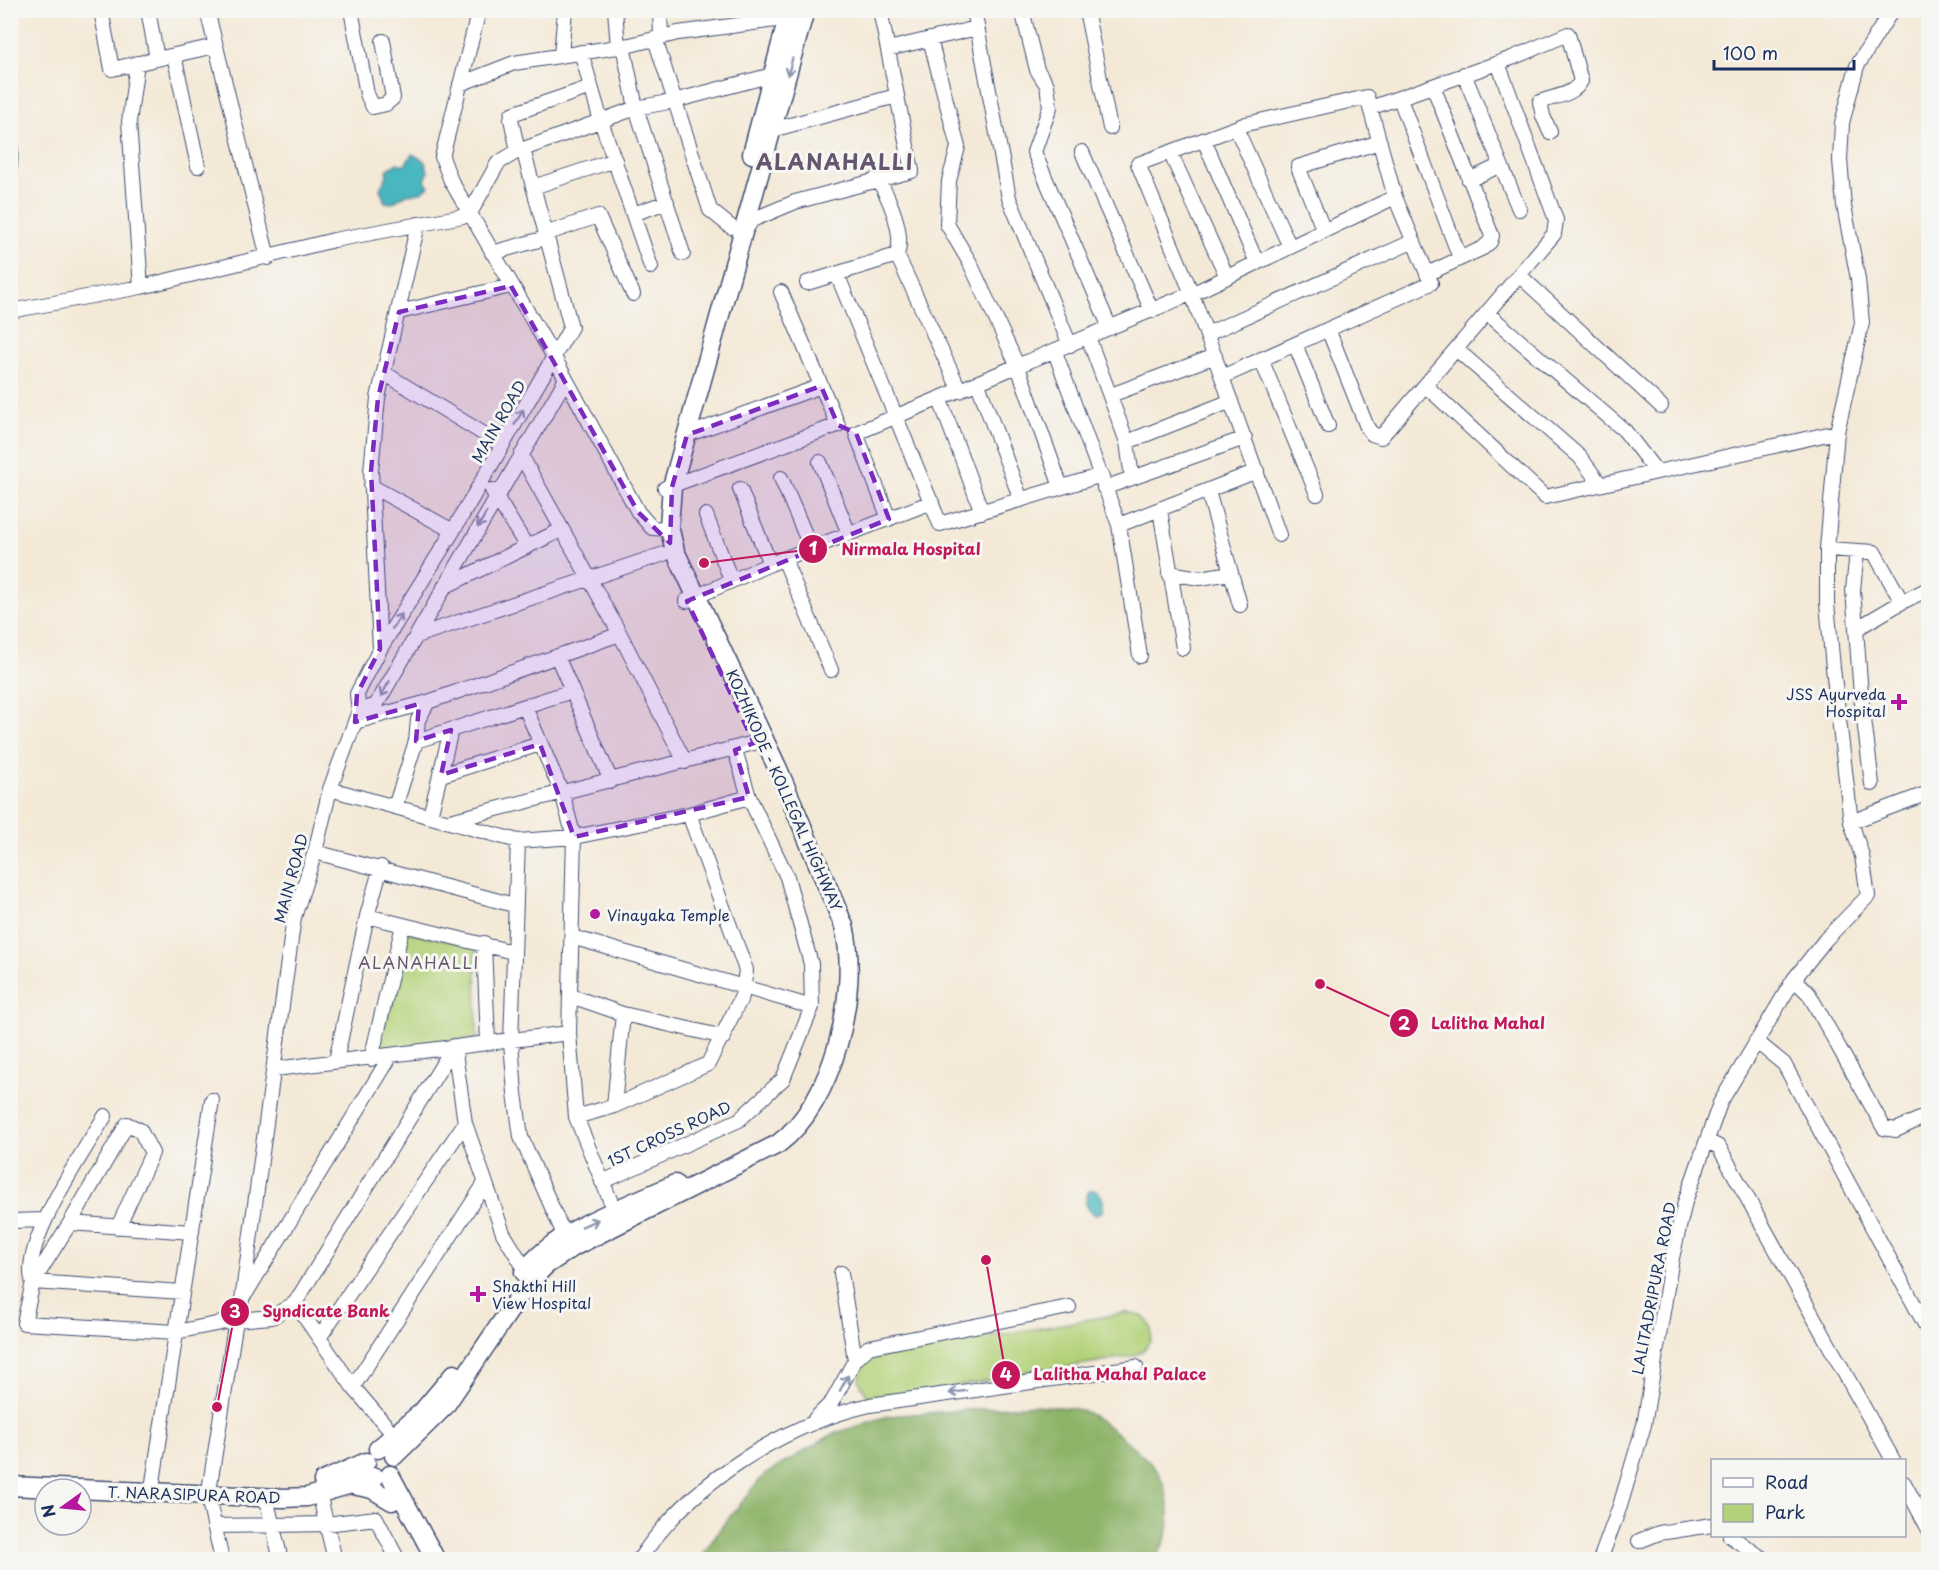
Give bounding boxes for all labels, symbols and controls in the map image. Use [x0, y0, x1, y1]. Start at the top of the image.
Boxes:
scale bar [1714, 33, 1854, 71]
text: 100 m [1723, 39, 1778, 66]
one-way arrow [783, 57, 795, 76]
district label: ALANAHALLI [756, 145, 914, 177]
street label: MAIN ROAD [465, 375, 531, 467]
one-way arrow [513, 409, 525, 426]
one-way arrow [476, 511, 488, 528]
callout: Nirmala Hospital [798, 532, 993, 566]
text: 1 [809, 534, 818, 561]
text: Nirmala Hospital [841, 536, 981, 560]
one-way arrow [392, 613, 404, 630]
street label: KOZHIKODE - KOLLEGAL HIGHWAY [721, 665, 849, 915]
one-way arrow [379, 680, 391, 697]
place label: JSS Ayurveda Hospital [1786, 682, 1887, 722]
marker: JSS Ayurveda Hospital [1890, 693, 1908, 711]
street label: MAIN ROAD [267, 831, 313, 925]
place label: Vinayaka Temple [607, 903, 730, 926]
marker: Vinayaka Temple [588, 907, 602, 921]
district label: ALANAHALLI [358, 950, 480, 974]
callout: Lalitha Mahal [1389, 1006, 1557, 1040]
text: 2 [1398, 1009, 1411, 1036]
text: Lalitha Mahal [1431, 1010, 1545, 1034]
street label: 1ST CROSS ROAD [604, 1094, 734, 1172]
street label: LALITADRIPURA ROAD [1625, 1200, 1681, 1376]
one-way arrow [581, 1217, 599, 1228]
place label: Shakthi Hill View Hospital [492, 1274, 591, 1314]
marker: Shakthi Hill View Hospital [469, 1285, 487, 1303]
callout: Syndicate Bank [220, 1295, 401, 1329]
text: 3 [229, 1297, 241, 1324]
text: Syndicate Bank [262, 1298, 390, 1322]
callout: Lalitha Mahal Palace [991, 1358, 1218, 1392]
text: 4 [1000, 1360, 1012, 1387]
text: Lalitha Mahal Palace [1034, 1361, 1206, 1385]
one-way arrow [839, 1374, 850, 1392]
one-way arrow [949, 1387, 969, 1398]
legend [1711, 1459, 1906, 1537]
text: Road [1765, 1468, 1809, 1495]
north arrow [33, 1477, 93, 1537]
street label: T. NARASIPURA ROAD [107, 1479, 281, 1509]
text: Park [1765, 1498, 1805, 1525]
text: N [34, 1502, 61, 1520]

